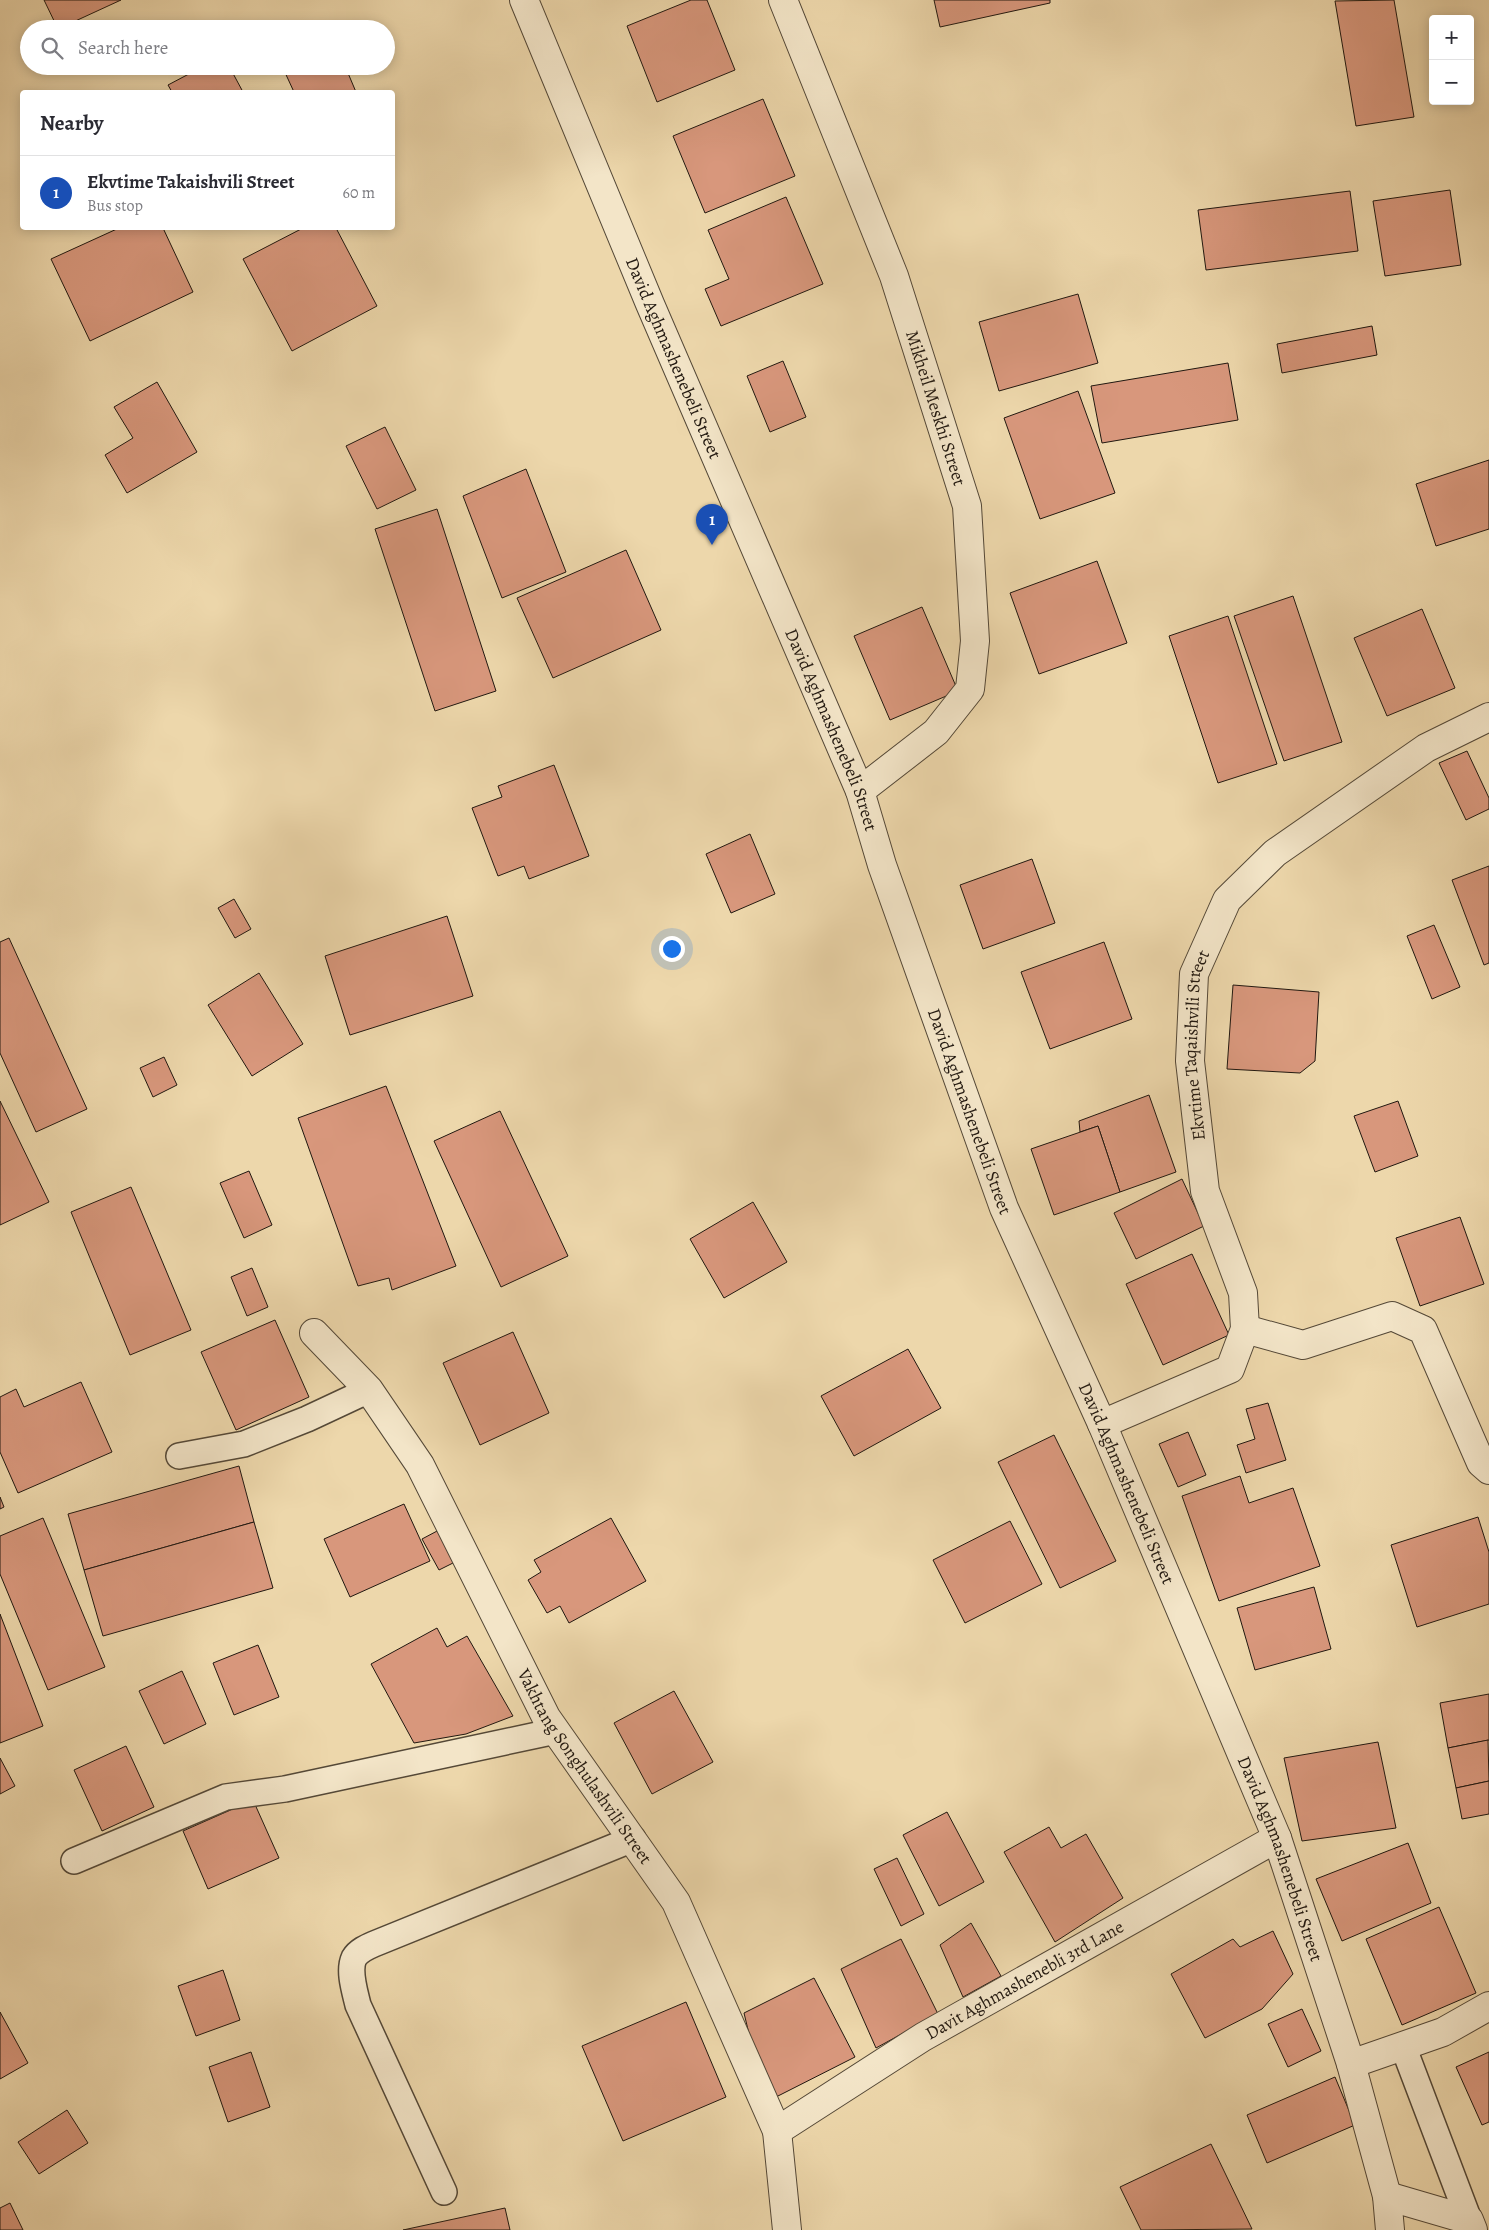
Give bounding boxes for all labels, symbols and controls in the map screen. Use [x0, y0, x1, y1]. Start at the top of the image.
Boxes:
map controls [1429, 15, 1474, 105]
button: + [1429, 15, 1474, 60]
search box [20, 20, 395, 75]
icon: search [38, 34, 66, 62]
text: Search here [78, 35, 168, 61]
button: − [1429, 60, 1474, 105]
text: Nearby [40, 109, 103, 137]
text: Ekvtime Takaishvili Street [87, 169, 295, 195]
text: 1 [53, 182, 59, 204]
text: 60 m [343, 182, 375, 204]
text: Bus stop [87, 195, 143, 217]
street label: David Aghmashenebeli Street [620, 254, 727, 463]
street label: Mikheil Meskhi Street [900, 327, 972, 489]
pin: 1 [696, 504, 728, 545]
street label: David Aghmashenebeli Street [779, 625, 883, 834]
your location [659, 936, 685, 962]
street label: Ekvtime Taqaishvili Street [1178, 946, 1215, 1142]
street label: David Aghmashenebeli Street [922, 1005, 1017, 1218]
street label: David Aghmashenebeli Street [1073, 1379, 1180, 1588]
street label: Vakhtang Songhulashvili Street [511, 1664, 658, 1869]
street label: David Aghmashenebeli Street [1232, 1752, 1329, 1965]
street label: Davit Aghmashenebli 3rd Lane [921, 1915, 1128, 2045]

